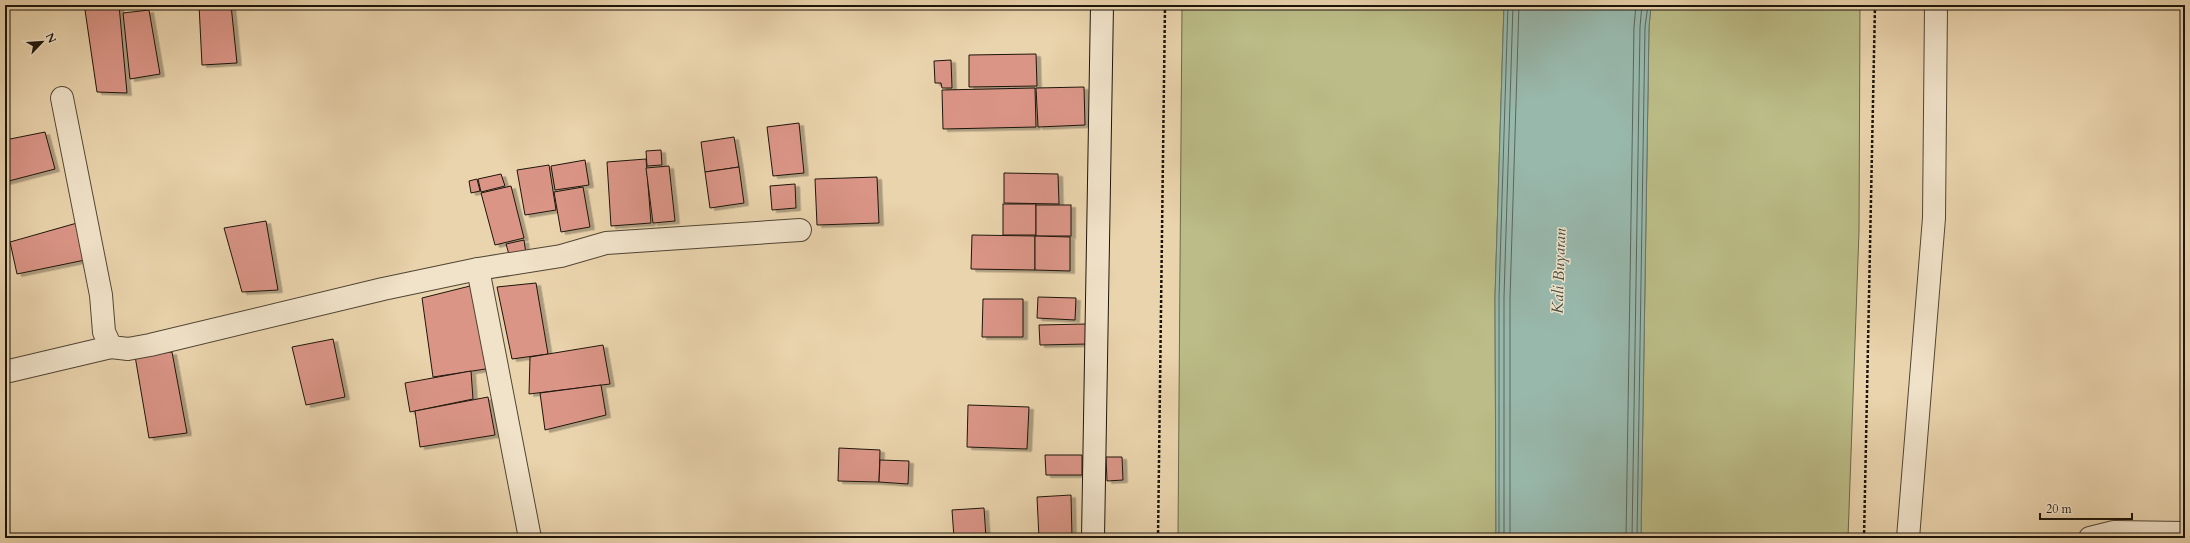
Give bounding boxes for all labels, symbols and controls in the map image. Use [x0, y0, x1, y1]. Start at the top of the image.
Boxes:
north arrow [22, 22, 62, 62]
text: N [42, 30, 60, 46]
water label: Kali Buyaran [1547, 228, 1571, 314]
scale bar [2040, 495, 2132, 521]
text: 20 m [2046, 501, 2073, 517]

